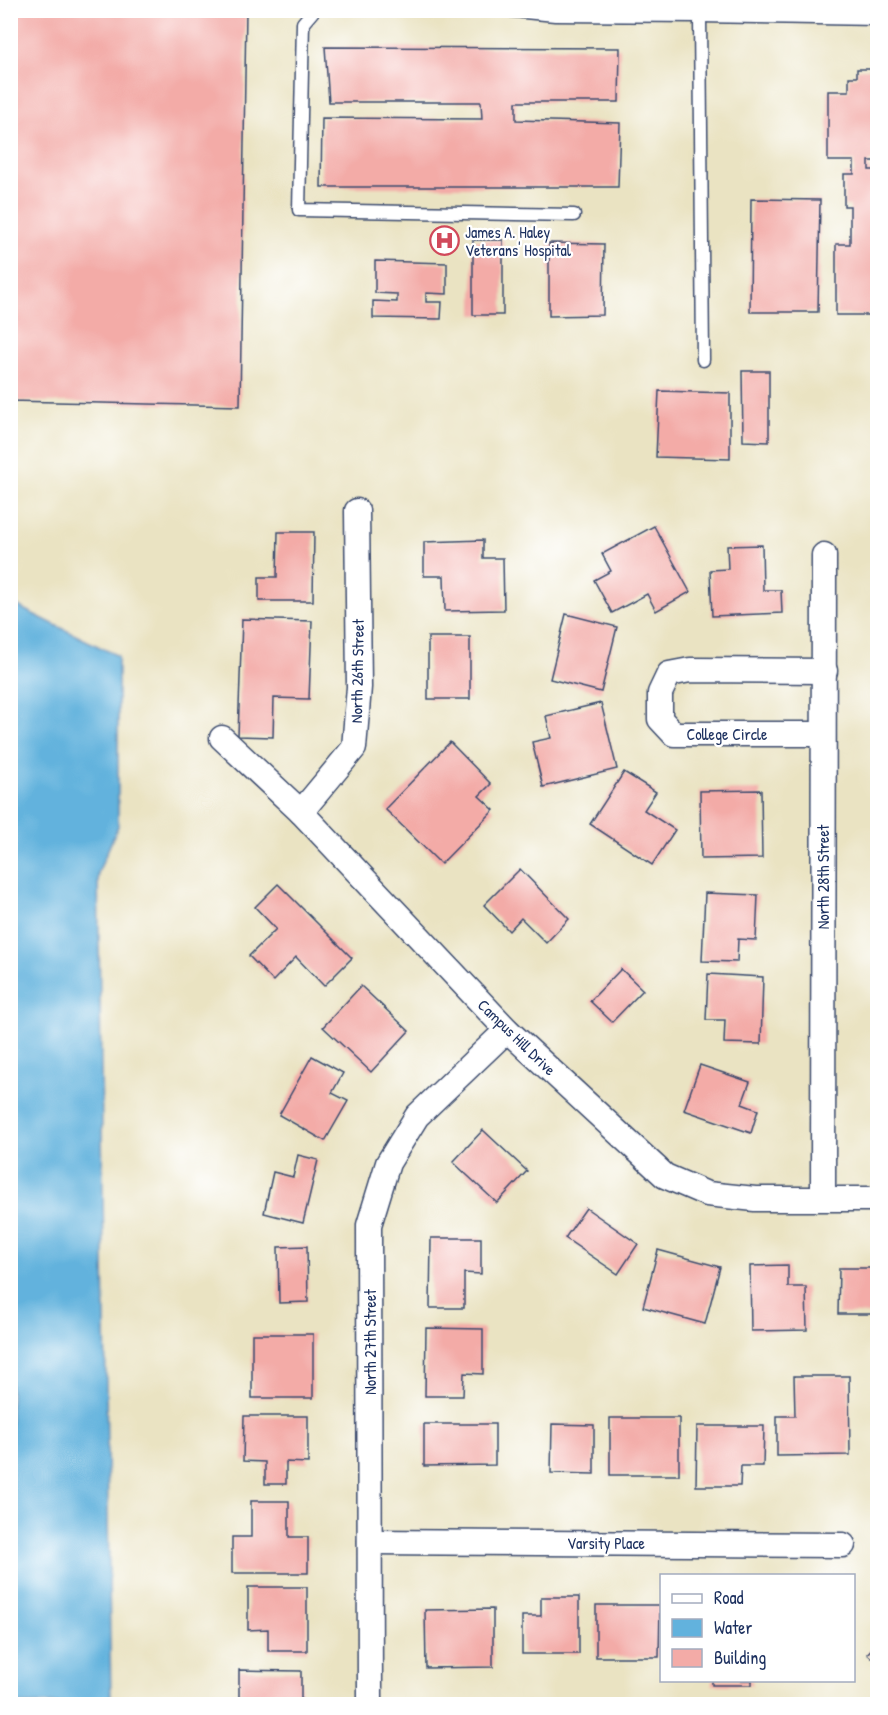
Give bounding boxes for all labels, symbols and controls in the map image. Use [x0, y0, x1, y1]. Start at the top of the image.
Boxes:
place label: James A. Haley Veterans' Hospital [465, 221, 572, 261]
hospital icon: James A. Haley Veterans' Hospital [428, 225, 460, 257]
street label: North 26th Street [345, 618, 369, 723]
street label: College Circle [687, 723, 768, 745]
street label: North 28th Street [812, 824, 834, 929]
street label: Campus Hill Drive [473, 994, 561, 1080]
street label: North 27th Street [359, 1289, 381, 1395]
street label: Varsity Place [567, 1532, 646, 1554]
legend [660, 1574, 855, 1682]
text: Road [714, 1585, 744, 1610]
text: Water [714, 1615, 752, 1640]
text: Building [714, 1645, 766, 1670]

